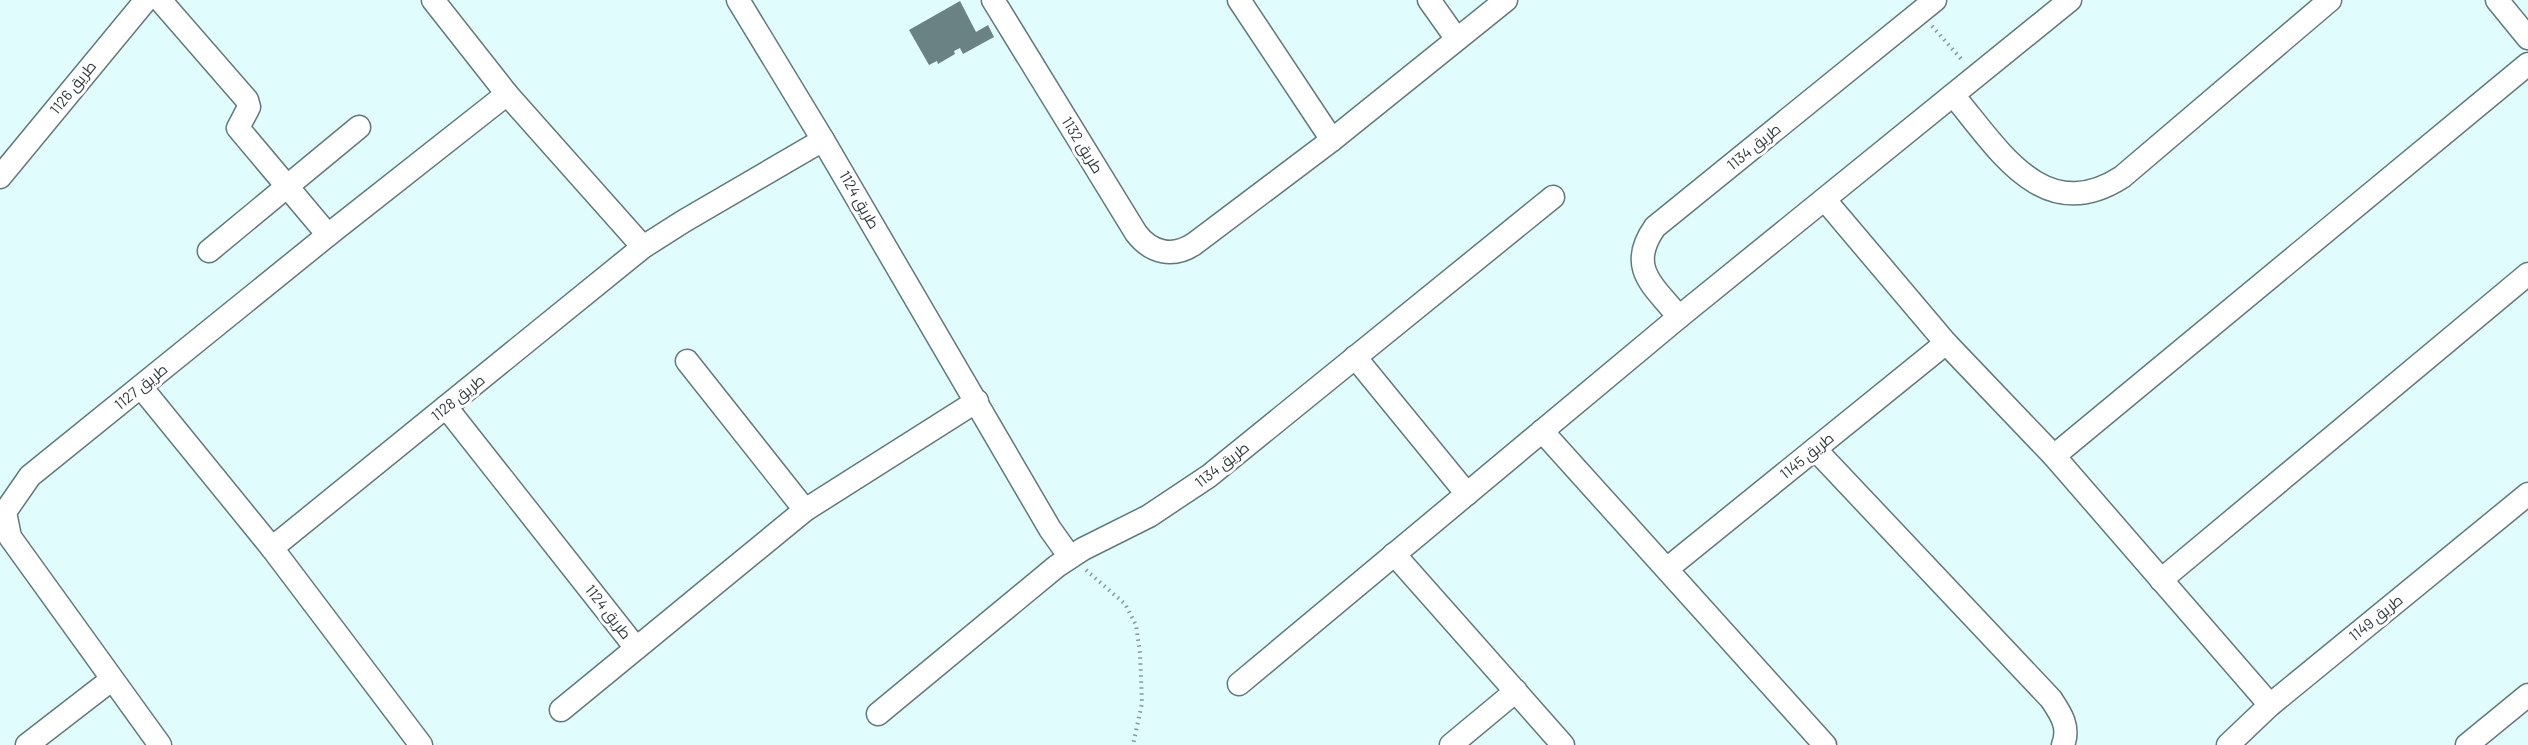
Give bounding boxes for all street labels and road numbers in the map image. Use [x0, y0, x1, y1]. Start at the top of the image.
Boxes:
street label: طريق 1126 [45, 57, 101, 119]
street label: طريق 1132 [1057, 113, 1107, 177]
street label: طريق 1134 [1723, 119, 1785, 175]
street label: طريق 1124 [834, 167, 884, 233]
street label: طريق 1127 [110, 359, 172, 415]
street label: طريق 1128 [427, 370, 489, 426]
street label: طريق 1145 [1776, 428, 1838, 484]
street label: طريق 1134 [1191, 437, 1253, 493]
street label: طريق 1124 [580, 581, 636, 643]
street label: طريق 1149 [2345, 590, 2407, 646]

